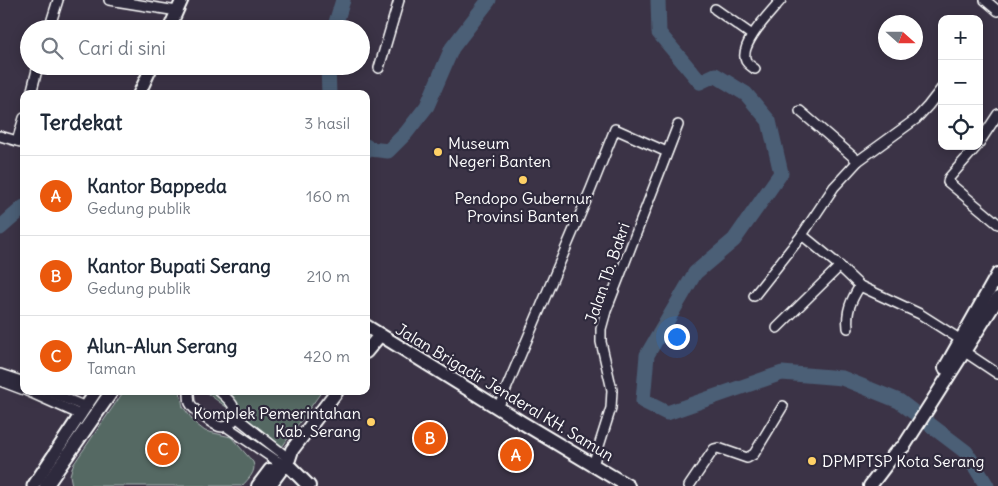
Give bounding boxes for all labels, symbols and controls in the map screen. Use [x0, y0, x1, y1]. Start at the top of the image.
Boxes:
north arrow [878, 15, 923, 60]
map controls [938, 15, 983, 150]
button: + [938, 15, 983, 60]
search box [20, 20, 370, 75]
icon: search [38, 34, 66, 62]
text: Cari di sini [78, 36, 166, 60]
button: − [938, 60, 983, 105]
button: locate [938, 105, 983, 150]
text: Terdekat [40, 109, 122, 136]
text: 3 hasil [304, 113, 350, 133]
place label: Museum Negeri Banten [448, 133, 551, 171]
marker: Museum Negeri Banten [432, 146, 444, 158]
text: Kantor Bappeda [87, 174, 227, 198]
marker: Pendopo Gubernur Provinsi Banten [517, 174, 529, 186]
text: A [51, 186, 61, 206]
text: 160 m [306, 186, 350, 206]
place label: Pendopo Gubernur Provinsi Banten [454, 188, 592, 226]
text: Gedung publik [87, 198, 191, 218]
street label: Jalan Tb. Bakri [580, 220, 634, 326]
text: Kantor Bupati Serang [87, 254, 271, 278]
text: B [51, 266, 61, 286]
text: 210 m [307, 266, 350, 286]
text: Gedung publik [87, 278, 191, 298]
street label: Jalan Brigadir Jenderal KH. Samun [393, 319, 617, 465]
your location [664, 324, 690, 350]
text: Alun-Alun Serang [87, 334, 237, 358]
text: C [51, 346, 61, 366]
text: 420 m [304, 346, 350, 366]
text: Taman [87, 358, 136, 378]
place label: Komplek Pemerintahan Kab. Serang [193, 403, 361, 441]
marker: Komplek Pemerintahan Kab. Serang [365, 416, 377, 428]
pin: B [414, 419, 446, 457]
pin: C [147, 430, 179, 468]
pin: A [500, 436, 532, 474]
place label: DPMPTSP Kota Serang [822, 451, 984, 471]
marker: DPMPTSP Kota Serang [806, 455, 818, 467]

